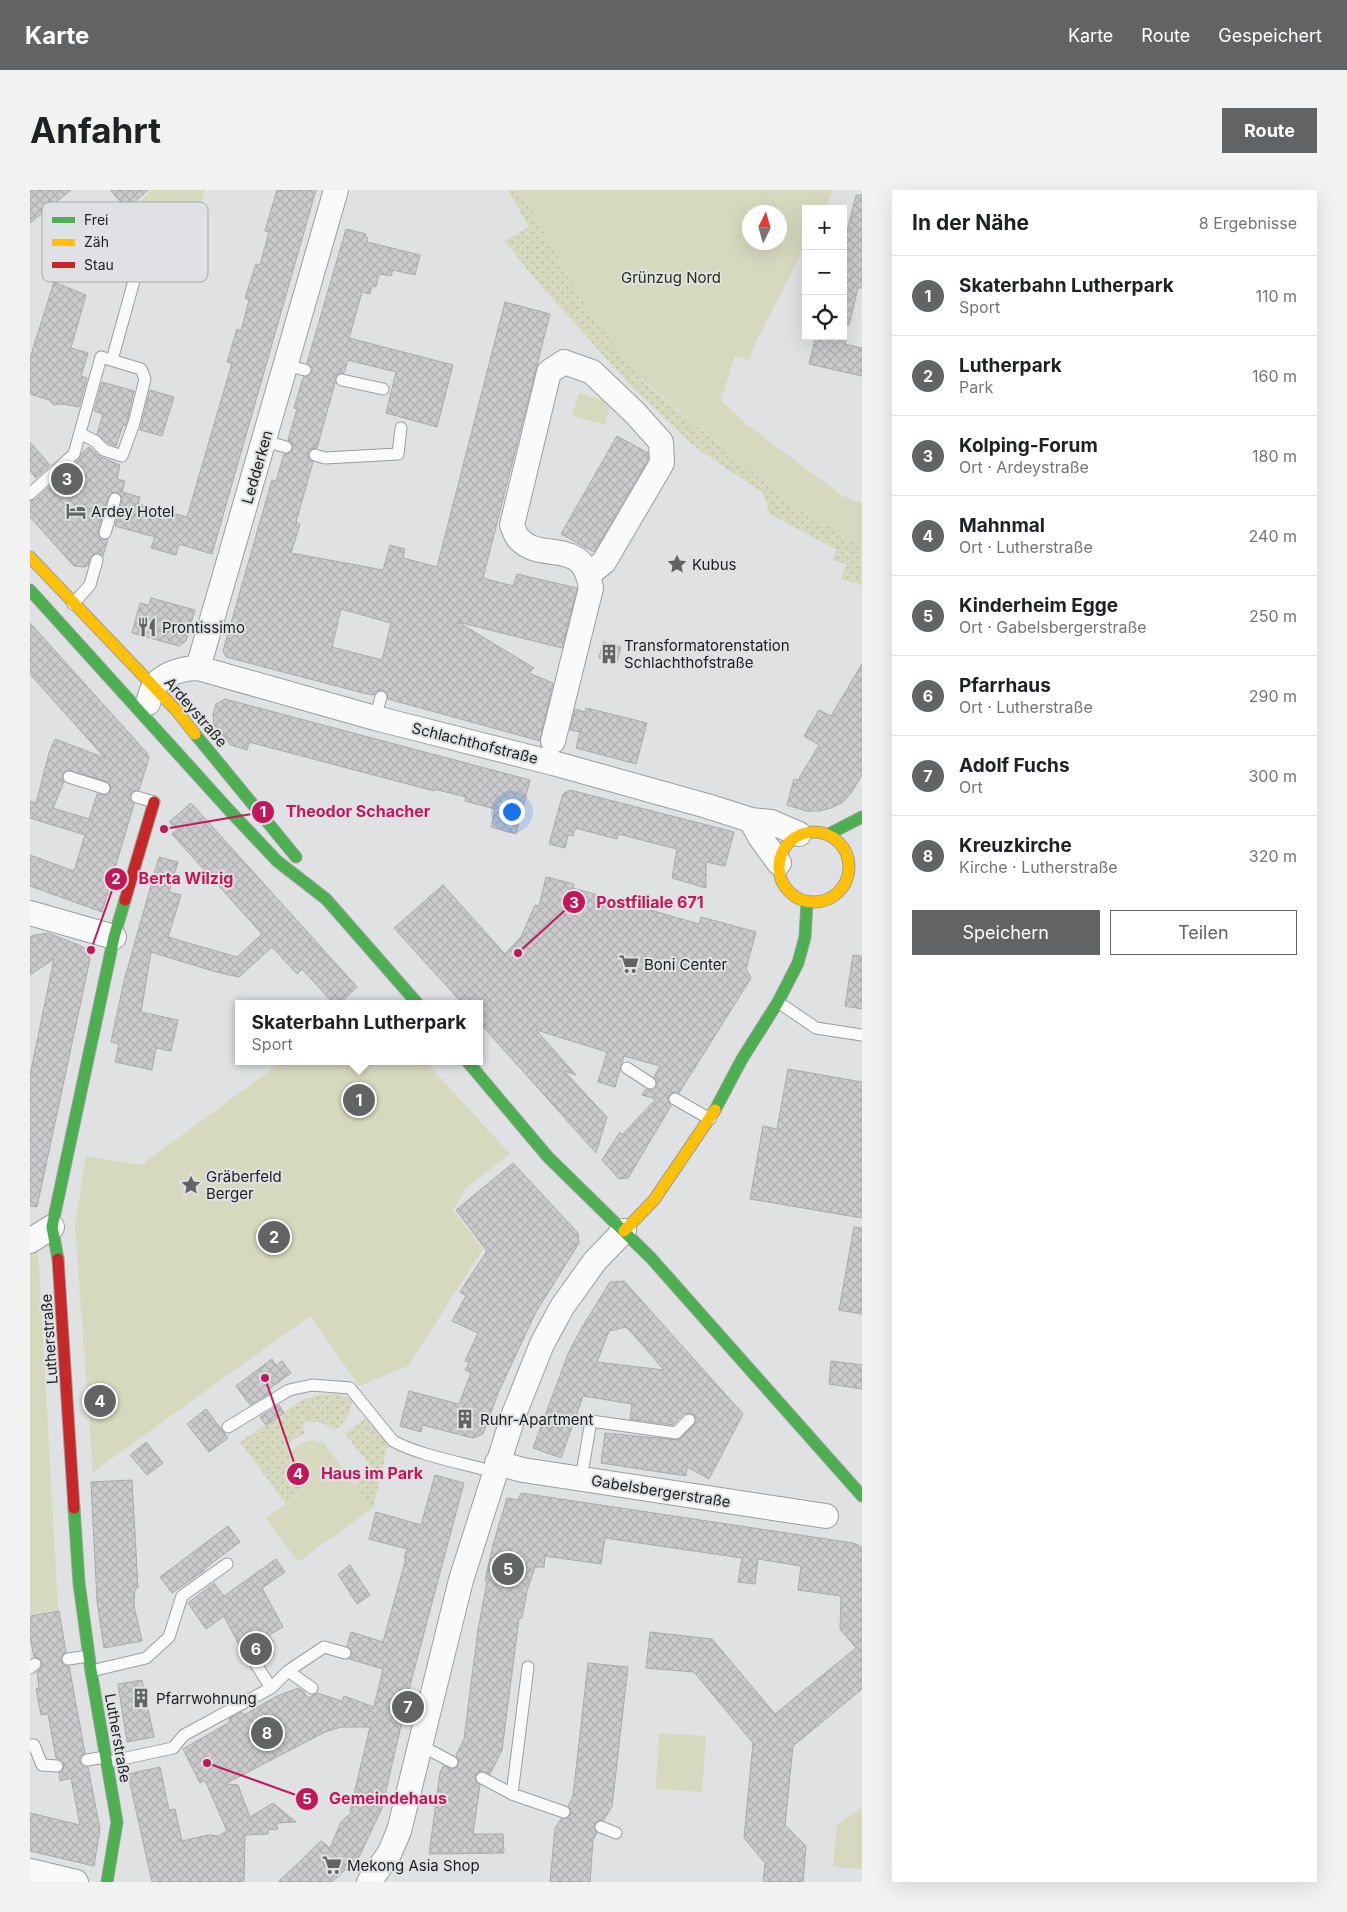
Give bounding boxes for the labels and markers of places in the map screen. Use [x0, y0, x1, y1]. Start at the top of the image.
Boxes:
pin: 3 [51, 460, 83, 498]
hotel icon: Ardey Hotel [65, 500, 87, 522]
place label: Ardey Hotel [91, 502, 174, 521]
place icon: Kubus [666, 553, 688, 575]
place label: Kubus [692, 555, 736, 574]
restaurant icon: Prontissimo [136, 616, 158, 638]
place label: Prontissimo [162, 618, 245, 637]
place label: Transformatorenstation Schlachthofstraße [624, 636, 790, 672]
building icon: Transformatorenstation Schlachthofstraße [598, 643, 620, 665]
callout: Theodor Schacher [251, 796, 440, 827]
callout: Berta Wilzig [104, 863, 244, 894]
callout: Postfiliale 671 [561, 887, 714, 918]
supermarket icon: Boni Center [618, 953, 640, 975]
place label: Boni Center [644, 955, 728, 974]
pin: 1 [343, 1081, 375, 1119]
place label: Gräberfeld Berger [206, 1167, 282, 1203]
place icon: Gräberfeld Berger [180, 1174, 202, 1196]
pin: 2 [258, 1218, 290, 1256]
pin: 4 [84, 1382, 116, 1420]
building icon: Ruhr-Apartment [454, 1408, 476, 1430]
place label: Ruhr-Apartment [480, 1410, 593, 1429]
callout: Haus im Park [286, 1458, 433, 1489]
pin: 5 [492, 1550, 524, 1588]
pin: 6 [240, 1630, 272, 1668]
building icon: Pfarrwohnung [130, 1687, 152, 1709]
pin: 7 [392, 1688, 424, 1726]
place label: Pfarrwohnung [156, 1689, 257, 1708]
pin: 8 [251, 1714, 283, 1752]
callout: Gemeindehaus [294, 1783, 457, 1814]
supermarket icon: Mekong Asia Shop [321, 1854, 343, 1876]
place label: Mekong Asia Shop [347, 1856, 480, 1875]

